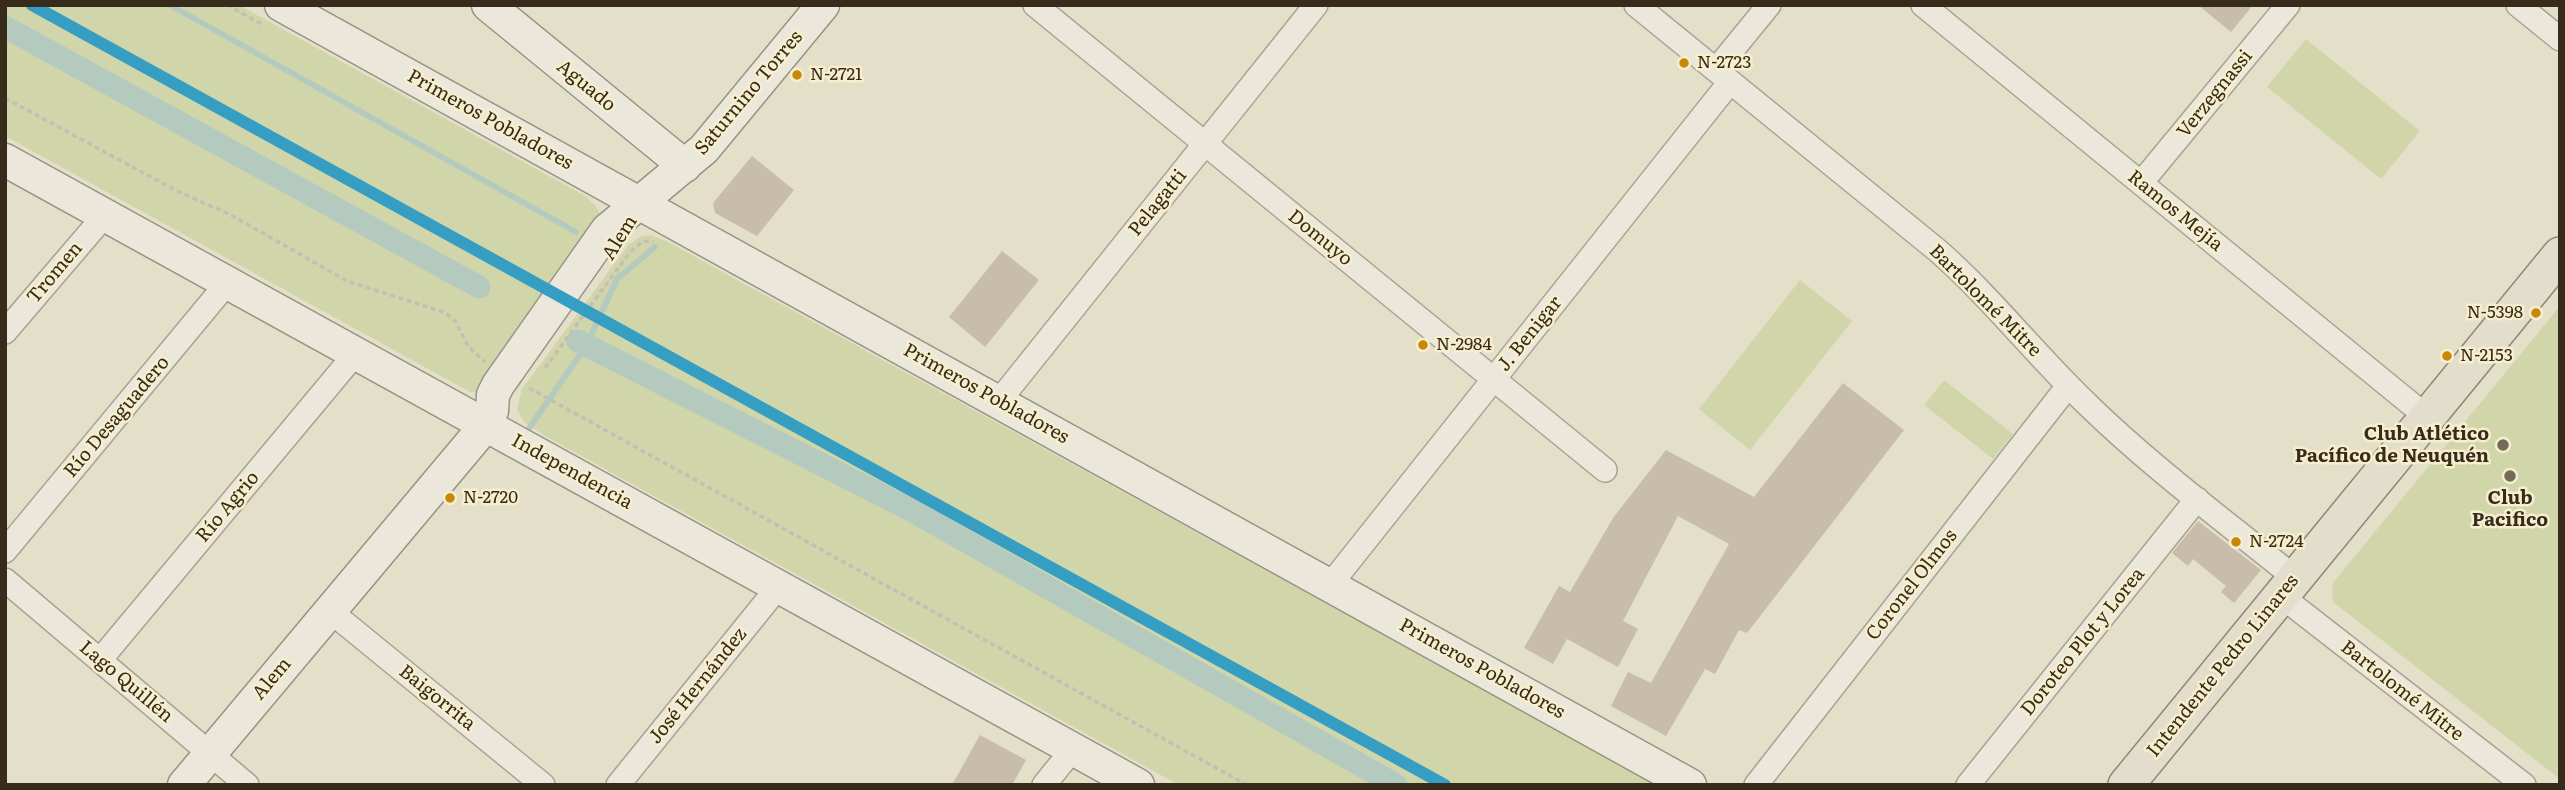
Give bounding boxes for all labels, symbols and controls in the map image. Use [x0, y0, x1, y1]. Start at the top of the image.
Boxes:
street label: Saturnino Torres [690, 26, 808, 160]
street label: Verzegnassi [2173, 45, 2257, 143]
place label: N-2723 [1697, 53, 1751, 73]
street label: Aguado [552, 55, 620, 117]
marker: N-2723 [1677, 56, 1691, 70]
street label: Primeros Pobladores [403, 65, 577, 175]
place label: N-2721 [810, 65, 862, 85]
marker: N-2721 [790, 68, 804, 82]
street label: Pelagatti [1124, 165, 1192, 241]
street label: Ramos Mejía [2123, 166, 2227, 256]
street label: Domuyo [1283, 205, 1357, 271]
street label: Alem [598, 212, 642, 264]
street label: Tromen [23, 237, 87, 309]
street label: Bartolomé Mitre [1924, 240, 2046, 362]
street label: J. Benigar [1493, 292, 1567, 376]
place label: N-5398 [2467, 303, 2523, 323]
marker: N-5398 [2529, 306, 2543, 320]
place label: N-2984 [1436, 335, 1492, 355]
marker: N-2984 [1416, 338, 1430, 352]
street label: Primeros Pobladores [899, 339, 1073, 449]
place label: N-2153 [2460, 346, 2513, 366]
marker: N-2153 [2440, 349, 2454, 363]
street label: Río Desaguadero [59, 352, 175, 482]
place label: Club Atlético Pacífico de Neuquén [2295, 423, 2489, 467]
street label: Independencia [508, 429, 636, 515]
marker: Club Atlético Pacífico de Neuquén [2495, 437, 2511, 453]
street label: Río Agrio [192, 467, 264, 547]
marker: Club Pacifico [2502, 468, 2518, 484]
place label: Club Pacifico [2472, 487, 2548, 531]
place label: N-2720 [463, 488, 518, 508]
marker: N-2720 [443, 491, 457, 505]
street label: Coronel Olmos [1862, 525, 1962, 645]
place label: N-2724 [2249, 532, 2304, 552]
marker: N-2724 [2229, 535, 2243, 549]
street label: Doroteo Plot y Lorea [2016, 563, 2150, 721]
street label: Intendente Pedro Linares [2142, 570, 2304, 762]
street label: Primeros Pobladores [1395, 614, 1569, 724]
street label: José Hernández [644, 623, 752, 749]
street label: Lago Quillén [75, 636, 177, 728]
street label: Bartolomé Mitre [2336, 636, 2468, 746]
street label: Alem [248, 653, 296, 705]
street label: Baigorrita [394, 660, 480, 736]

